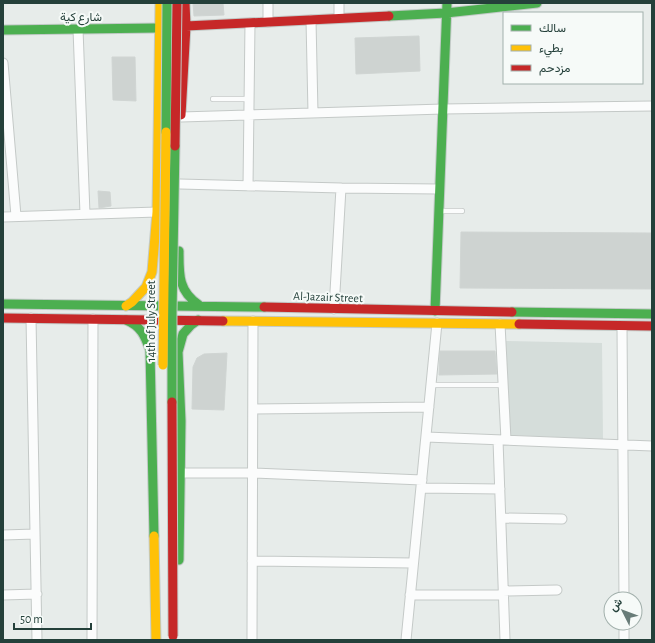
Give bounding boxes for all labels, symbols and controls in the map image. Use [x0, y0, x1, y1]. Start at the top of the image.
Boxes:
street label: شارع كية [60, 11, 102, 26]
legend [503, 12, 643, 84]
text: سالك [539, 22, 566, 34]
text: بطيء [539, 42, 563, 58]
text: مزدحم [539, 62, 570, 76]
street label: 14th of July Street [145, 280, 158, 362]
street label: Al-Jazair Street [293, 290, 363, 304]
north arrow [603, 591, 643, 631]
text: ش [607, 596, 625, 614]
scale bar [14, 605, 91, 631]
text: 50 m [20, 613, 43, 625]

